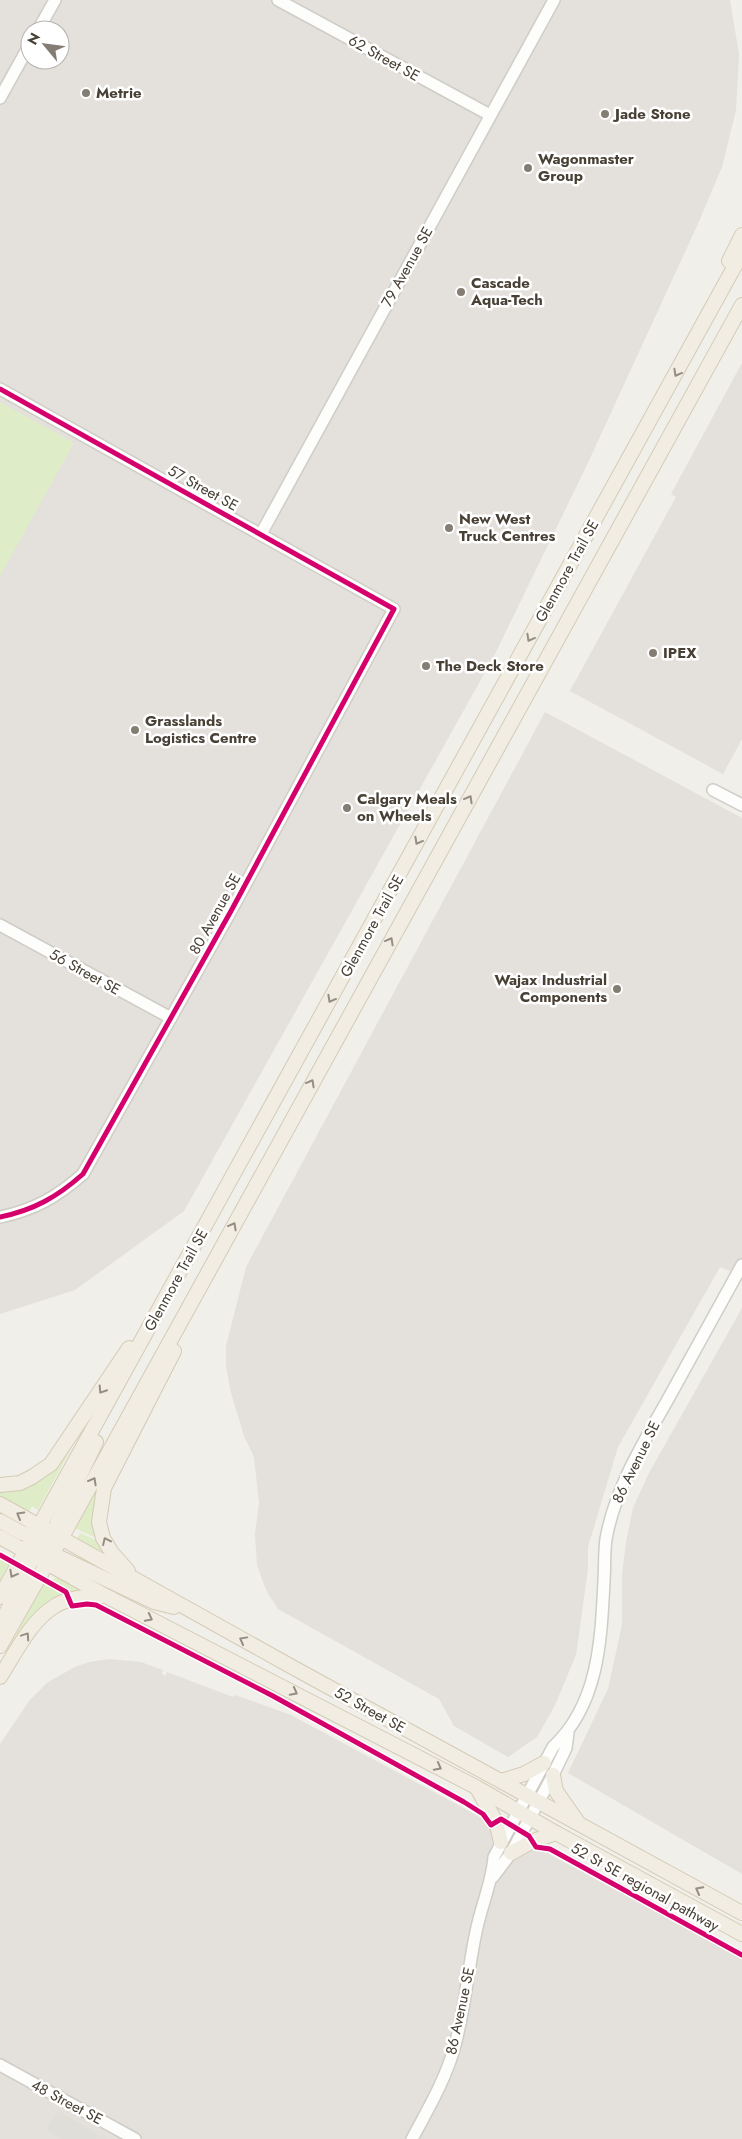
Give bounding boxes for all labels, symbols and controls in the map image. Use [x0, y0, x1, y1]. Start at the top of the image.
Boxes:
north arrow [20, 20, 70, 70]
text: N [22, 29, 45, 48]
street label: 62 Street SE [344, 29, 424, 87]
place label: Metrie [96, 82, 142, 104]
marker: Metrie [80, 87, 92, 99]
place label: Jade Stone [612, 103, 691, 125]
marker: Jade Stone [599, 108, 611, 120]
place label: Wagonmaster Group [538, 148, 635, 187]
marker: Wagonmaster Group [522, 162, 534, 174]
street label: 79 Avenue SE [376, 223, 438, 311]
place label: Cascade Aqua-Tech [470, 272, 543, 311]
marker: Cascade Aqua-Tech [455, 286, 467, 298]
one-way arrow [673, 368, 683, 377]
street label: 57 Street SE [164, 460, 242, 516]
place label: New West Truck Centres [459, 508, 556, 547]
street label: Glenmore Trail SE [530, 516, 604, 626]
marker: New West Truck Centres [443, 522, 455, 534]
one-way arrow [527, 632, 537, 641]
place label: IPEX [663, 642, 697, 664]
marker: IPEX [647, 647, 659, 659]
place label: The Deck Store [436, 655, 544, 677]
marker: The Deck Store [420, 660, 432, 672]
place label: Grasslands Logistics Centre [145, 710, 257, 749]
marker: Grasslands Logistics Centre [129, 724, 141, 736]
place label: Calgary Meals on Wheels [357, 788, 457, 827]
one-way arrow [462, 795, 472, 804]
marker: Calgary Meals on Wheels [341, 802, 353, 814]
one-way arrow [414, 836, 424, 845]
street label: 80 Avenue SE [184, 870, 246, 958]
street label: Glenmore Trail SE [335, 871, 409, 981]
one-way arrow [384, 938, 394, 947]
street label: 56 Street SE [45, 943, 125, 1001]
place label: Wajax Industrial Components [494, 969, 607, 1008]
marker: Wajax Industrial Components [611, 983, 623, 995]
one-way arrow [327, 994, 337, 1003]
one-way arrow [305, 1080, 315, 1089]
one-way arrow [226, 1222, 236, 1231]
street label: Glenmore Trail SE [139, 1225, 213, 1335]
one-way arrow [99, 1384, 108, 1394]
street label: 86 Avenue SE [607, 1417, 665, 1507]
one-way arrow [87, 1477, 97, 1486]
one-way arrow [16, 1512, 25, 1522]
one-way arrow [101, 1537, 112, 1546]
one-way arrow [9, 1569, 19, 1578]
one-way arrow [144, 1612, 153, 1622]
one-way arrow [20, 1633, 29, 1642]
one-way arrow [240, 1637, 249, 1647]
street label: 52 Street SE [330, 1681, 410, 1739]
one-way arrow [288, 1686, 297, 1696]
one-way arrow [433, 1761, 442, 1771]
street label: 52 St SE regional pathway [567, 1837, 723, 1937]
one-way arrow [695, 1886, 704, 1896]
street label: 86 Avenue SE [440, 1965, 480, 2057]
street label: 48 Street SE [27, 2074, 107, 2130]

